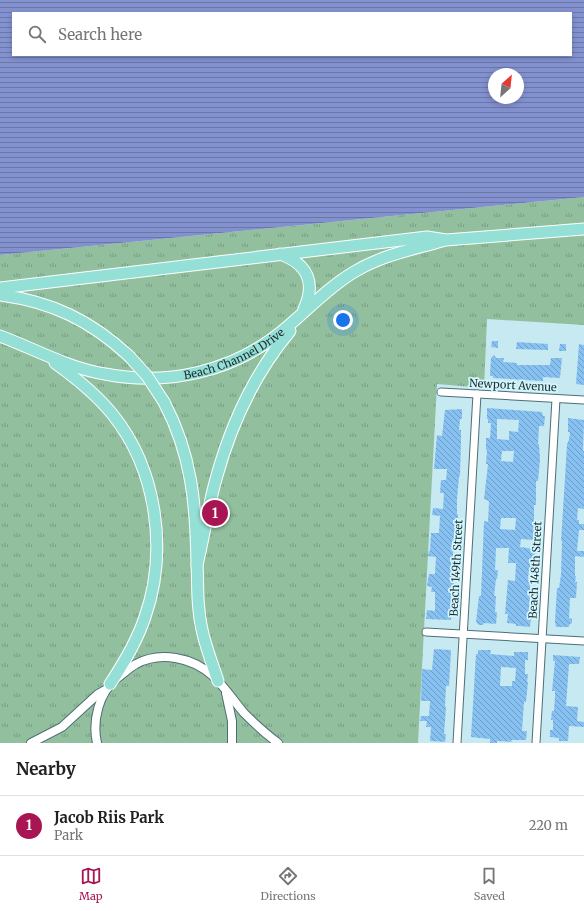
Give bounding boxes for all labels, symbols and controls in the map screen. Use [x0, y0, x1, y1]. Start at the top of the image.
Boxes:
search box [12, 12, 572, 56]
icon: search [26, 23, 48, 45]
text: Search here [58, 25, 142, 44]
north arrow [488, 68, 524, 104]
your location [333, 310, 353, 330]
street label: Beach Channel Drive [182, 325, 287, 382]
street label: Newport Avenue [469, 376, 557, 394]
pin: 1 [202, 498, 228, 528]
street label: Beach 149th Street [446, 518, 466, 617]
street label: Beach 148th Street [525, 520, 545, 619]
text: Nearby [16, 758, 76, 780]
text: Jacob Riis Park [54, 808, 164, 827]
text: 1 [26, 817, 32, 834]
text: 220 m [529, 817, 568, 834]
text: Park [54, 827, 83, 844]
tab: Map [79, 865, 103, 903]
tab: Directions [261, 865, 316, 903]
tab: Saved [474, 865, 505, 903]

